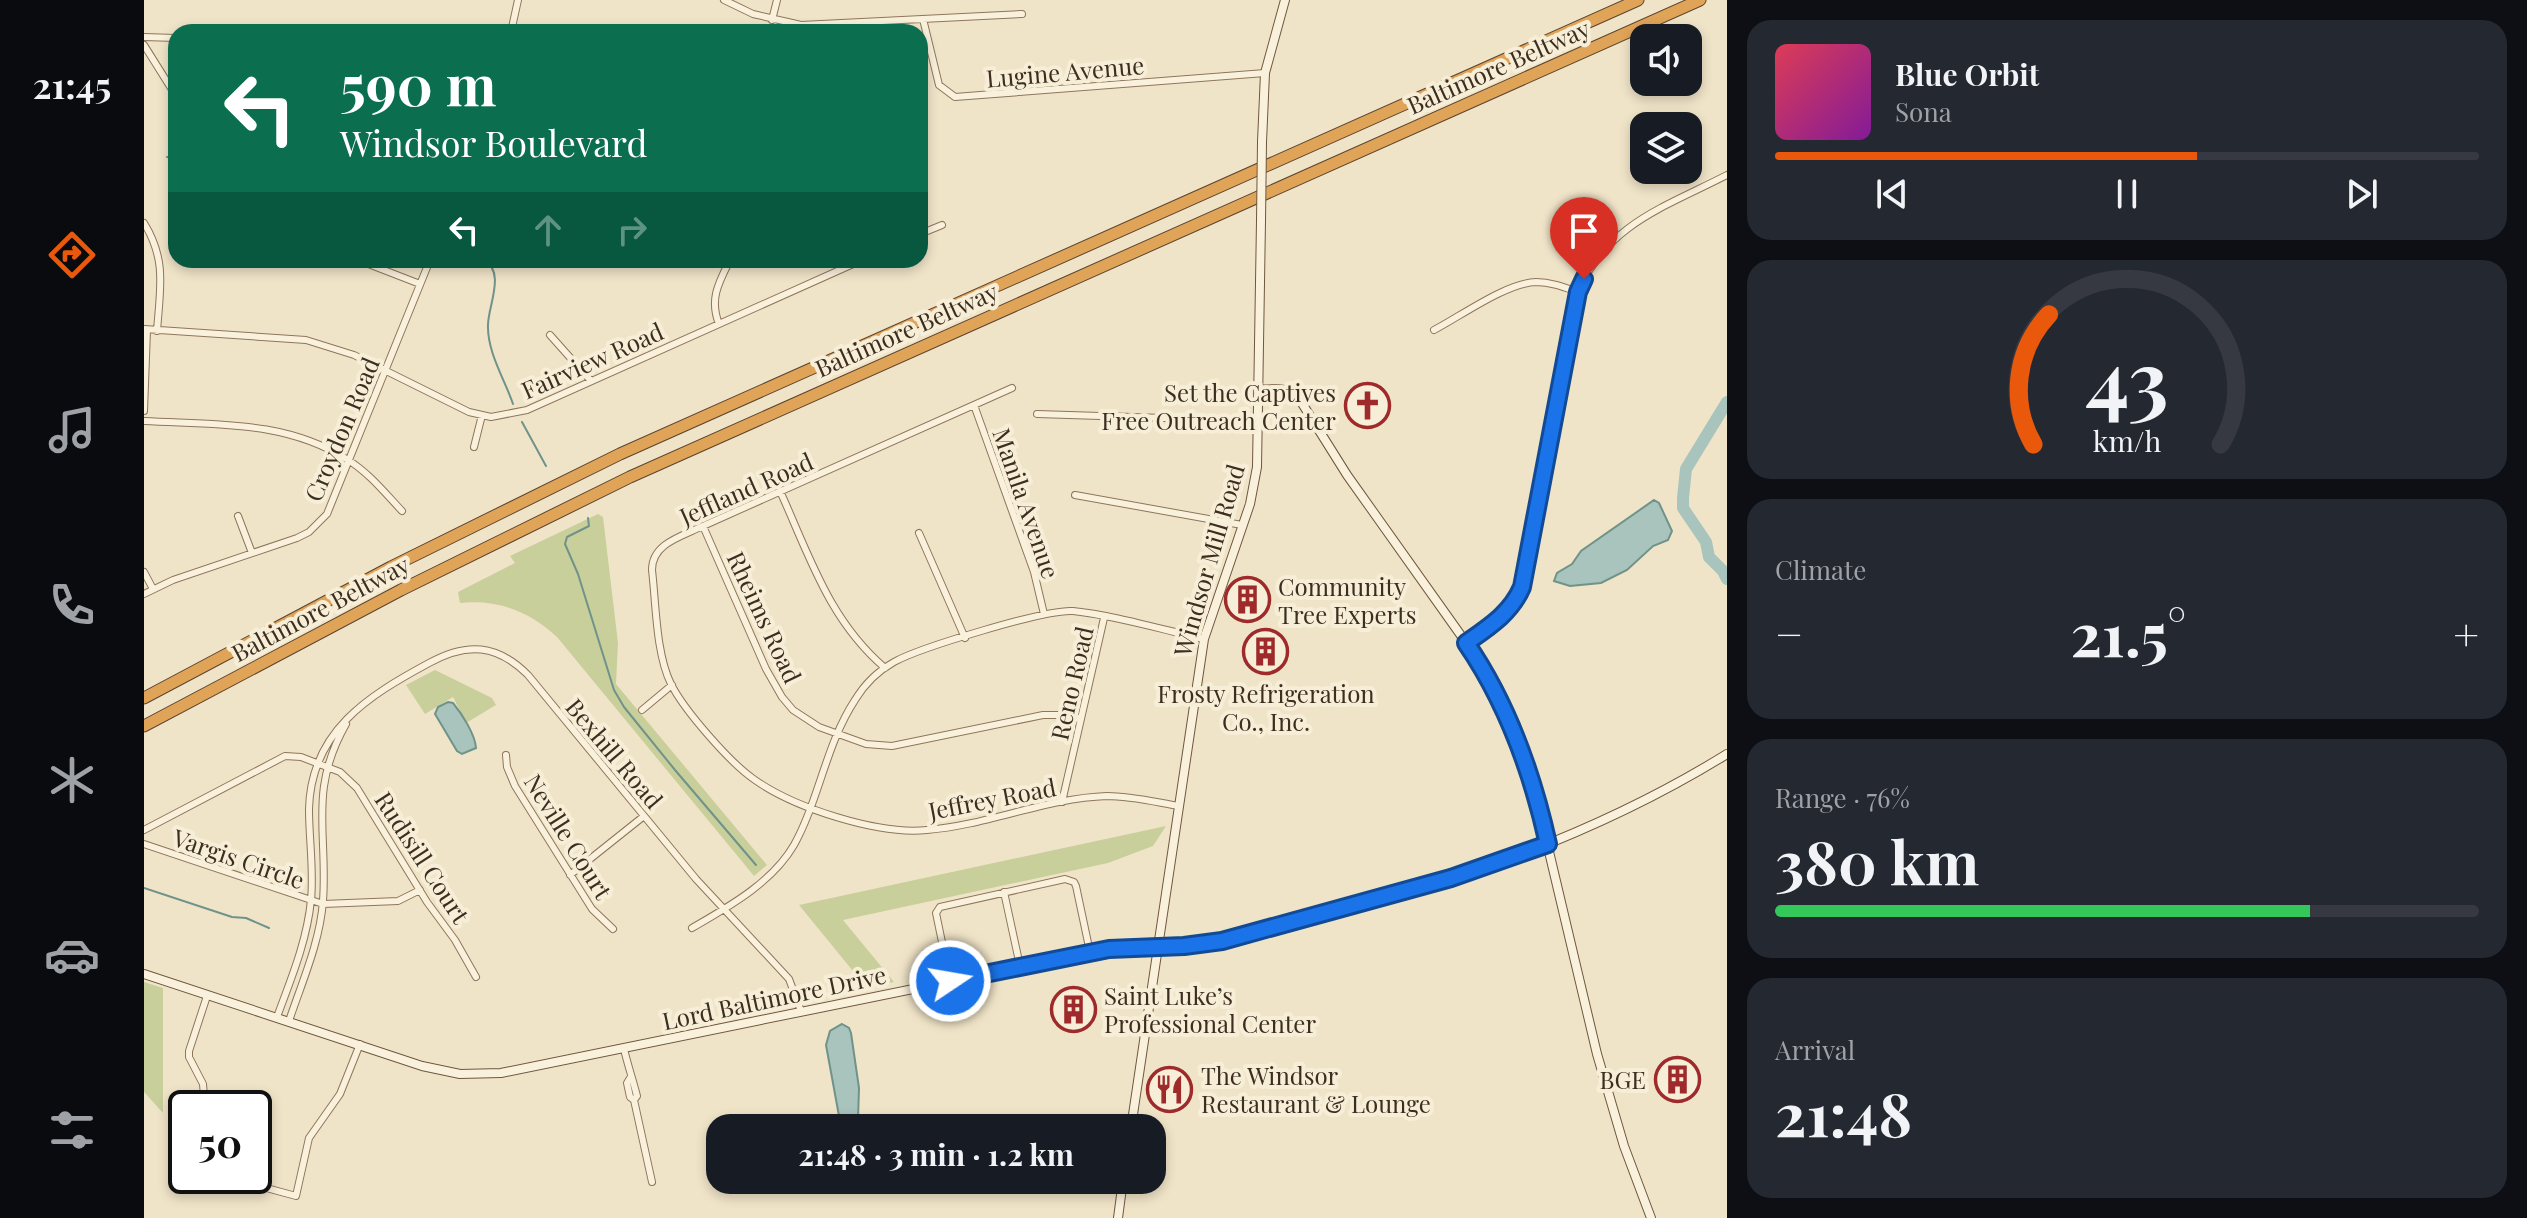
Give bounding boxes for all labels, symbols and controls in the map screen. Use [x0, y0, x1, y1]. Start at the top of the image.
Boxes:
street label: Baltimore Beltway [1402, 11, 1594, 121]
map controls [1630, 24, 1702, 184]
button: sound [1630, 24, 1702, 96]
text: 590 m [340, 46, 497, 121]
street label: Lugine Avenue [985, 48, 1145, 94]
text: Blue Orbit [1895, 54, 2039, 94]
icon: left [208, 56, 312, 160]
text: 21:45 [33, 60, 111, 108]
text: Sona [1895, 94, 1952, 129]
button: layers [1630, 112, 1702, 184]
text: Windsor Boulevard [340, 118, 647, 166]
icon: previous [1870, 172, 1914, 216]
icon: pause [2105, 172, 2149, 216]
icon: next [2340, 172, 2384, 216]
pin [1550, 197, 1618, 279]
icon: left [442, 208, 486, 252]
icon: ahead [526, 208, 570, 252]
icon: right [610, 208, 654, 252]
icon: arrive [1562, 209, 1606, 253]
icon: directions [44, 227, 100, 283]
street label: Baltimore Beltway [810, 274, 1002, 384]
street label: Fairview Road [516, 314, 668, 406]
text: 43 [2085, 321, 2169, 432]
street label: Croydon Road [296, 352, 386, 506]
place label: Set the Captives Free Outreach Center [1101, 376, 1336, 436]
church icon: Set the Captives Free Outreach Center [1343, 382, 1391, 430]
icon: music [44, 402, 100, 458]
text: km/h [2093, 422, 2161, 460]
street label: Manila Avenue [986, 424, 1068, 582]
street label: Jeffland Road [673, 444, 818, 532]
street label: Windsor Mill Road [1165, 460, 1251, 661]
street label: Rheims Road [721, 546, 809, 688]
street label: Baltimore Beltway [226, 548, 414, 668]
text: Climate [1775, 552, 1866, 587]
place label: Community Tree Experts [1278, 570, 1416, 630]
building icon: Community Tree Experts [1223, 576, 1271, 624]
icon: phone [44, 577, 100, 633]
text: 21.5° [2070, 592, 2186, 672]
text: − [1775, 603, 1803, 662]
text: + [2453, 603, 2479, 662]
street label: Reno Road [1042, 623, 1100, 743]
building icon: Frosty Refrigeration Co., Inc. [1242, 627, 1290, 675]
place label: Frosty Refrigeration Co., Inc. [1157, 677, 1375, 737]
street label: Bexhill Road [559, 691, 671, 815]
icon: climate [44, 752, 100, 808]
street label: Neville Court [518, 767, 620, 905]
street label: Jeffrey Road [924, 770, 1059, 826]
text: Range · 76% [1775, 780, 1910, 815]
street label: Rudisill Court [369, 785, 478, 929]
street label: Vargis Circle [168, 820, 309, 895]
text: 380 km [1775, 820, 1979, 900]
icon: car [44, 927, 100, 983]
position arrow [908, 939, 992, 1023]
street label: Lord Baltimore Drive [659, 958, 889, 1036]
place label: Saint Luke’s Professional Center [1104, 979, 1316, 1039]
building icon: Saint Luke’s Professional Center [1049, 985, 1097, 1033]
text: Arrival [1775, 1032, 1855, 1067]
building icon: BGE [1653, 1055, 1701, 1103]
place label: The Windsor Restaurant & Lounge [1201, 1059, 1431, 1119]
place label: BGE [1600, 1063, 1646, 1095]
restaurant icon: The Windsor Restaurant & Lounge [1146, 1065, 1194, 1113]
text: 21:48 [1775, 1072, 1912, 1152]
speed limit sign: 50 [168, 1090, 272, 1194]
icon: filters [44, 1102, 100, 1158]
text: 21:48 · 3 min · 1.2 km [798, 1134, 1074, 1174]

